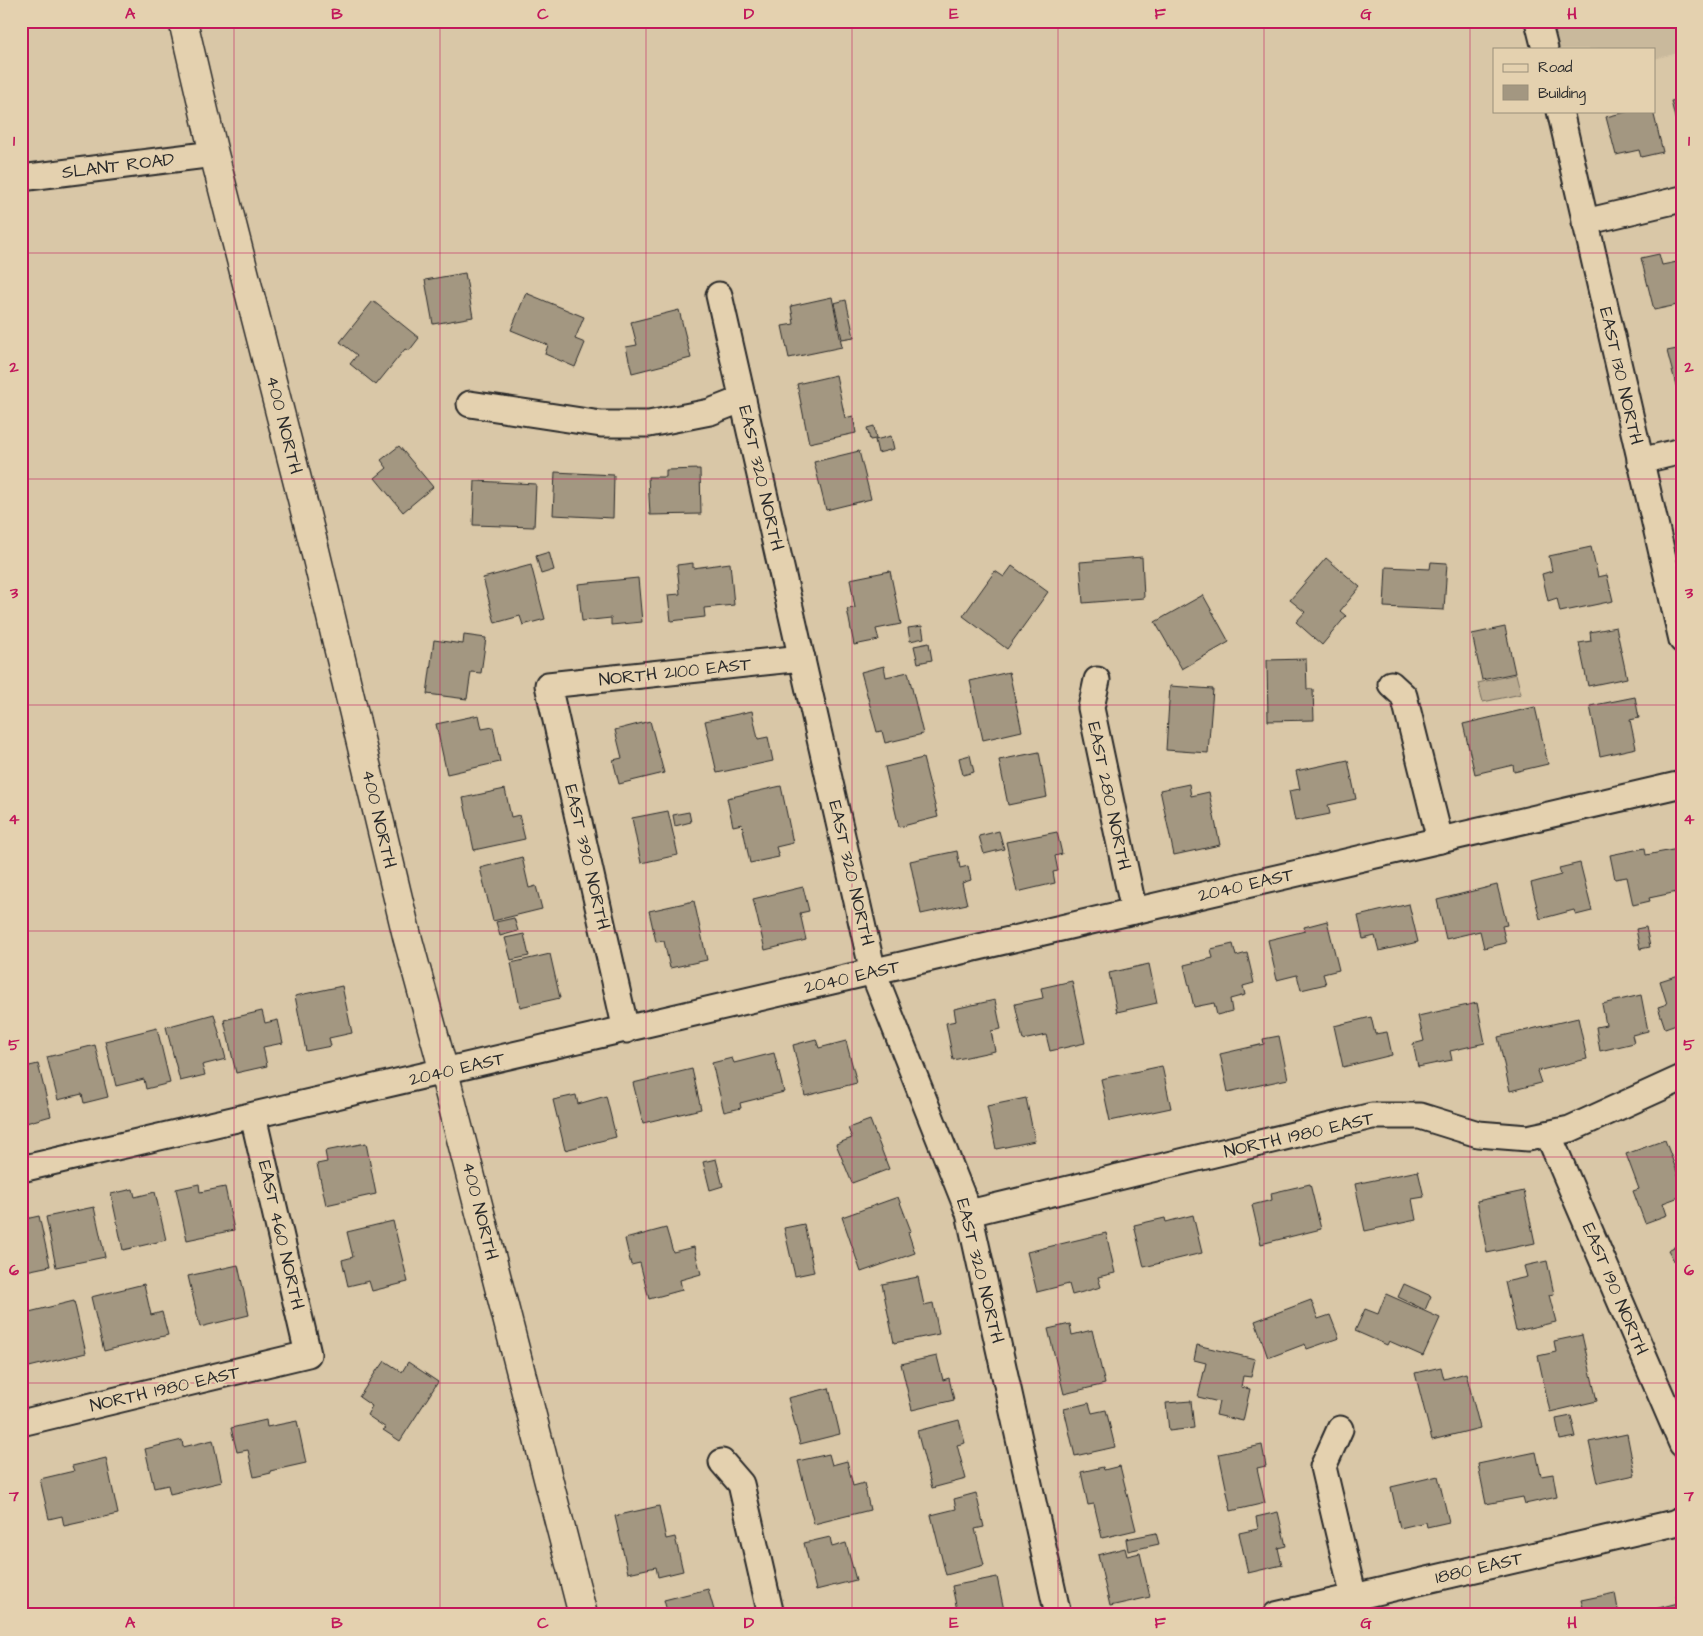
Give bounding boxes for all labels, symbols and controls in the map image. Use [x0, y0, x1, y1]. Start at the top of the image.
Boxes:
text: A [125, 3, 136, 25]
text: B [331, 3, 343, 25]
text: C [537, 3, 549, 25]
text: D [744, 3, 755, 25]
text: E [949, 3, 959, 25]
text: F [1154, 3, 1166, 25]
text: G [1360, 3, 1372, 25]
text: H [1567, 3, 1577, 25]
legend [1493, 48, 1656, 112]
text: Road [1538, 57, 1573, 78]
text: Building [1538, 83, 1586, 105]
text: 1 [13, 130, 16, 152]
text: 1 [1688, 130, 1691, 152]
street label: SLANT ROAD [60, 147, 176, 185]
street label: EAST 130 NORTH [1593, 305, 1649, 447]
text: 2 [8, 356, 19, 378]
text: 2 [1683, 356, 1694, 378]
street label: 400 NORTH [260, 373, 308, 477]
street label: EAST 320 NORTH [732, 403, 790, 553]
text: 3 [9, 582, 19, 604]
text: 3 [1684, 582, 1694, 604]
street label: NORTH 2100 EAST [598, 651, 753, 692]
street label: EAST 280 NORTH [1081, 720, 1137, 873]
street label: 400 NORTH [356, 767, 403, 871]
street label: EAST 390 NORTH [558, 782, 616, 932]
street label: EAST 320 NORTH [822, 798, 880, 948]
text: 4 [9, 808, 20, 830]
text: 4 [1684, 808, 1695, 830]
street label: 2040 EAST [1196, 862, 1297, 908]
street label: 2040 EAST [802, 954, 903, 1000]
text: 5 [8, 1034, 20, 1056]
text: 5 [1683, 1034, 1695, 1056]
street label: 2040 EAST [407, 1046, 508, 1092]
street label: NORTH 1980 EAST [1222, 1105, 1377, 1164]
street label: EAST 460 NORTH [252, 1158, 310, 1312]
street label: 400 NORTH [456, 1159, 504, 1263]
street label: EAST 320 NORTH [950, 1196, 1010, 1346]
street label: EAST 190 NORTH [1576, 1219, 1654, 1359]
text: 6 [9, 1259, 19, 1281]
text: 6 [1684, 1259, 1694, 1281]
street label: NORTH 1980 EAST [88, 1359, 243, 1418]
text: 7 [8, 1485, 19, 1507]
text: 7 [1683, 1485, 1694, 1507]
street label: 1880 EAST [1433, 1546, 1526, 1590]
text: A [125, 1612, 136, 1634]
text: B [331, 1612, 343, 1634]
text: C [537, 1612, 549, 1634]
text: D [744, 1612, 755, 1634]
text: E [949, 1612, 959, 1634]
text: F [1154, 1612, 1166, 1634]
text: G [1360, 1612, 1372, 1634]
text: H [1567, 1612, 1577, 1634]

